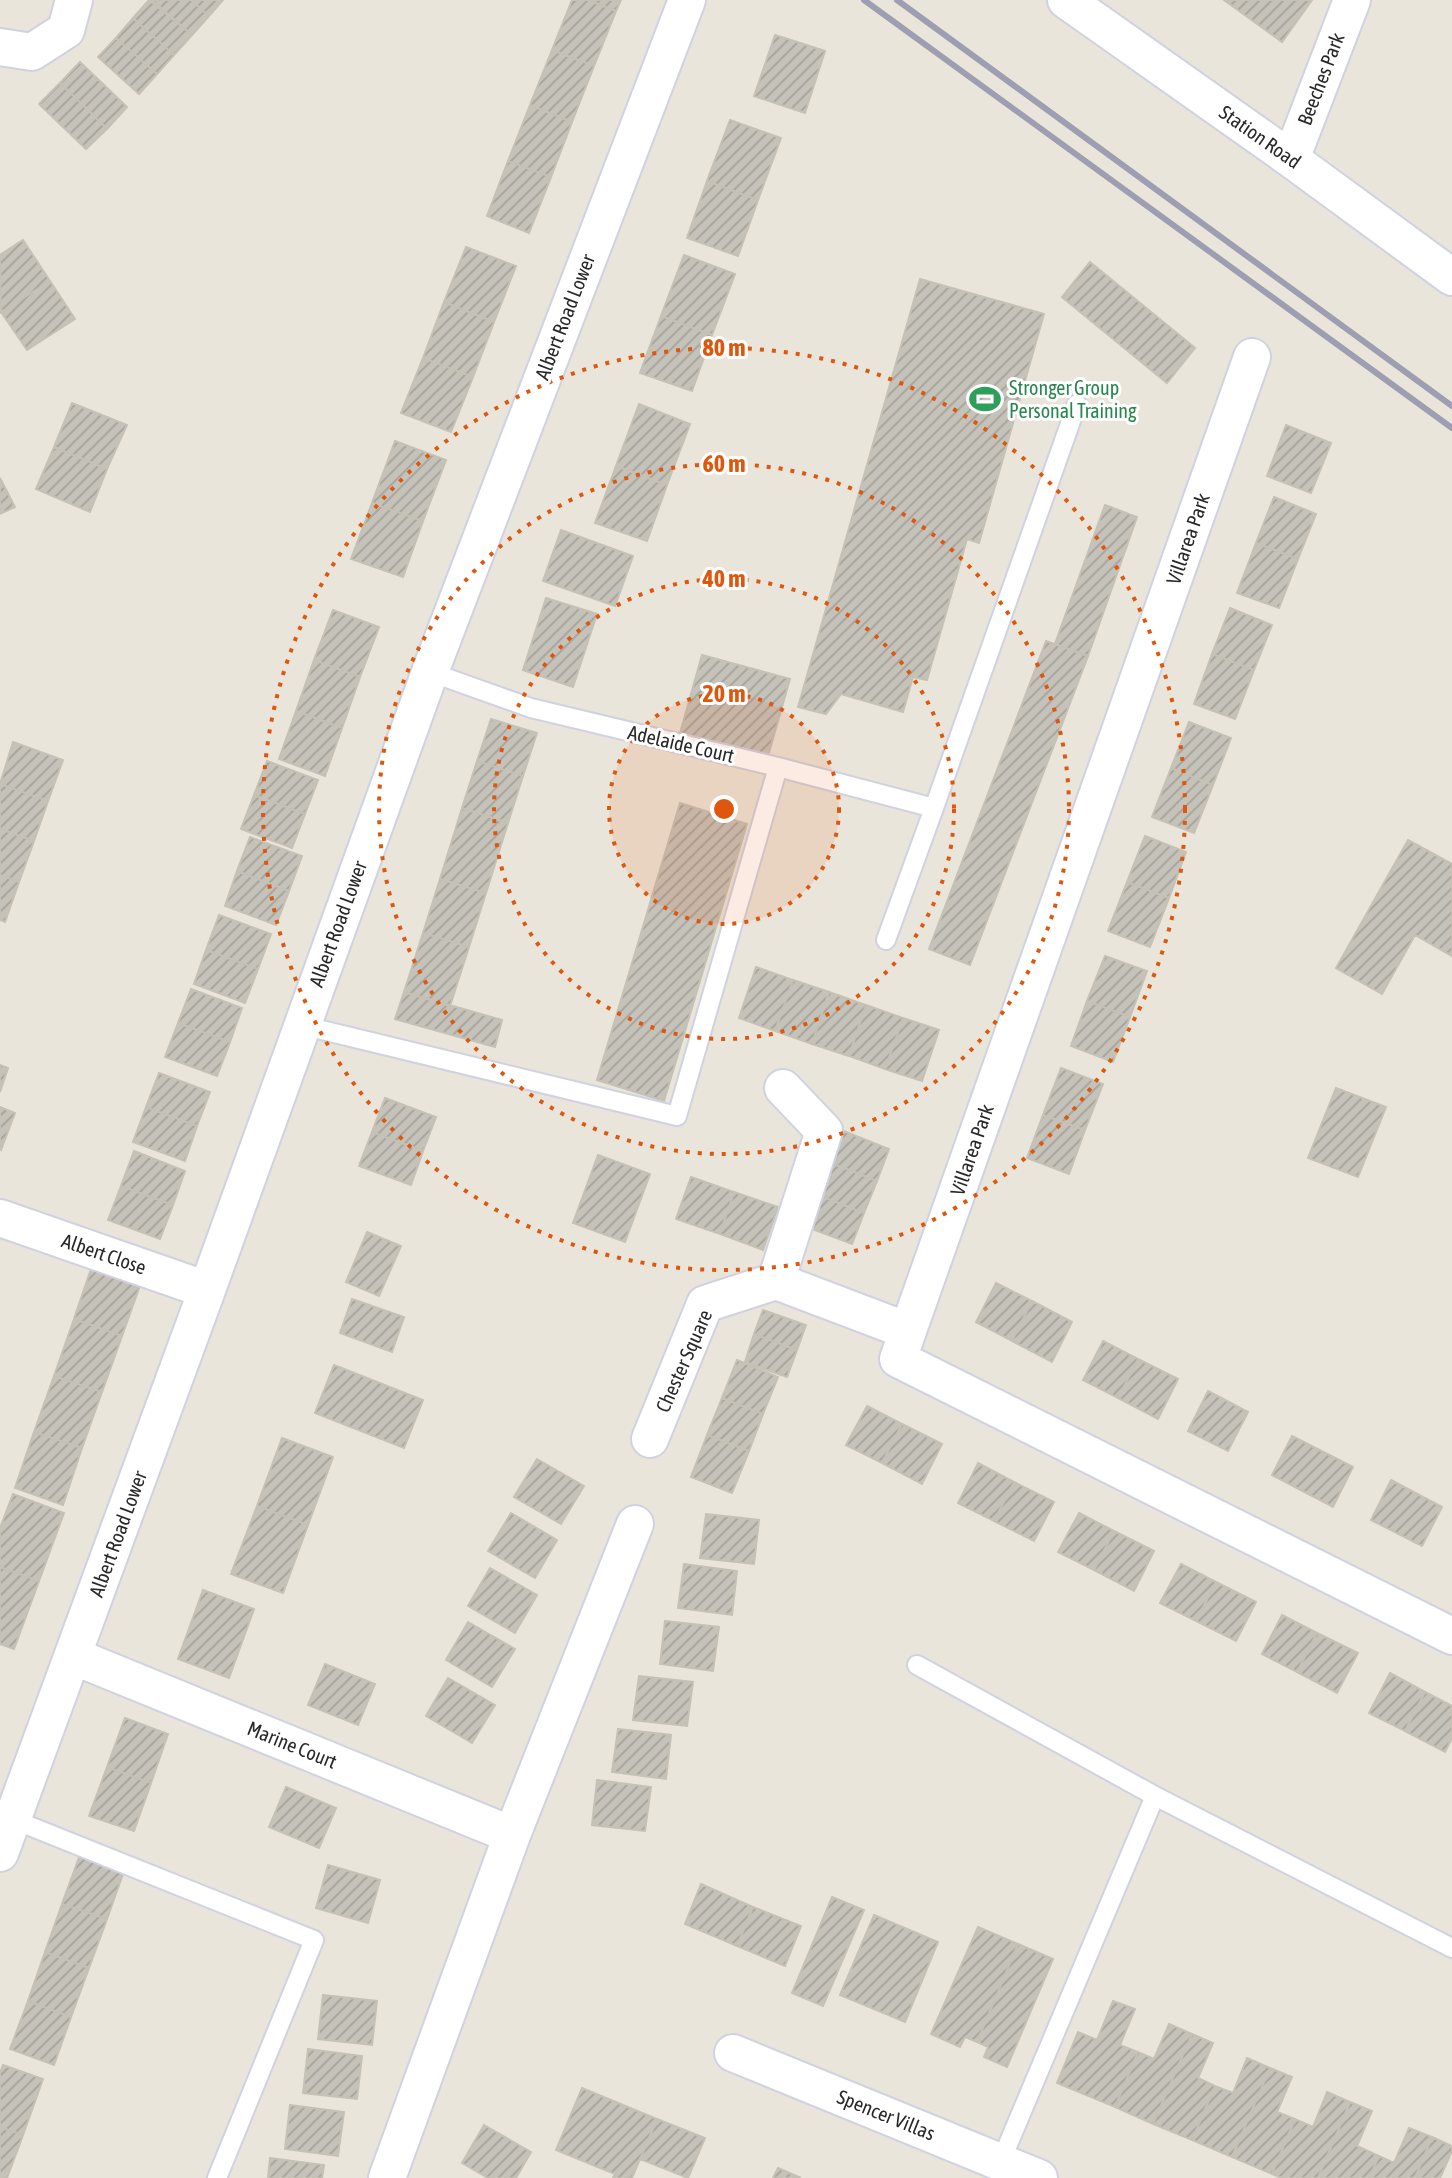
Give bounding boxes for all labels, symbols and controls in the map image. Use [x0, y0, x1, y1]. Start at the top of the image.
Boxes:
street label: Beeches Park [1292, 29, 1349, 128]
street label: Station Road [1215, 100, 1305, 173]
street label: Albert Road Lower [530, 250, 599, 383]
text: 80 m [702, 334, 746, 361]
place label: Stronger Group Personal Training [1009, 376, 1137, 422]
sports icon: Stronger Group Personal Training [968, 382, 1002, 416]
text: 60 m [702, 450, 746, 477]
street label: Villarea Park [1161, 490, 1214, 587]
text: 40 m [701, 565, 746, 592]
text: 20 m [702, 680, 746, 707]
street label: Adelaide Court [626, 720, 737, 767]
centre of rings [710, 795, 738, 823]
street label: Albert Road Lower [304, 857, 371, 990]
street label: Villarea Park [945, 1101, 998, 1198]
street label: Albert Close [59, 1228, 149, 1279]
street label: Chester Square [651, 1306, 716, 1416]
street label: Albert Road Lower [84, 1467, 151, 1600]
street label: Marine Court [244, 1716, 340, 1773]
street label: Spencer Villas [834, 2085, 938, 2145]

